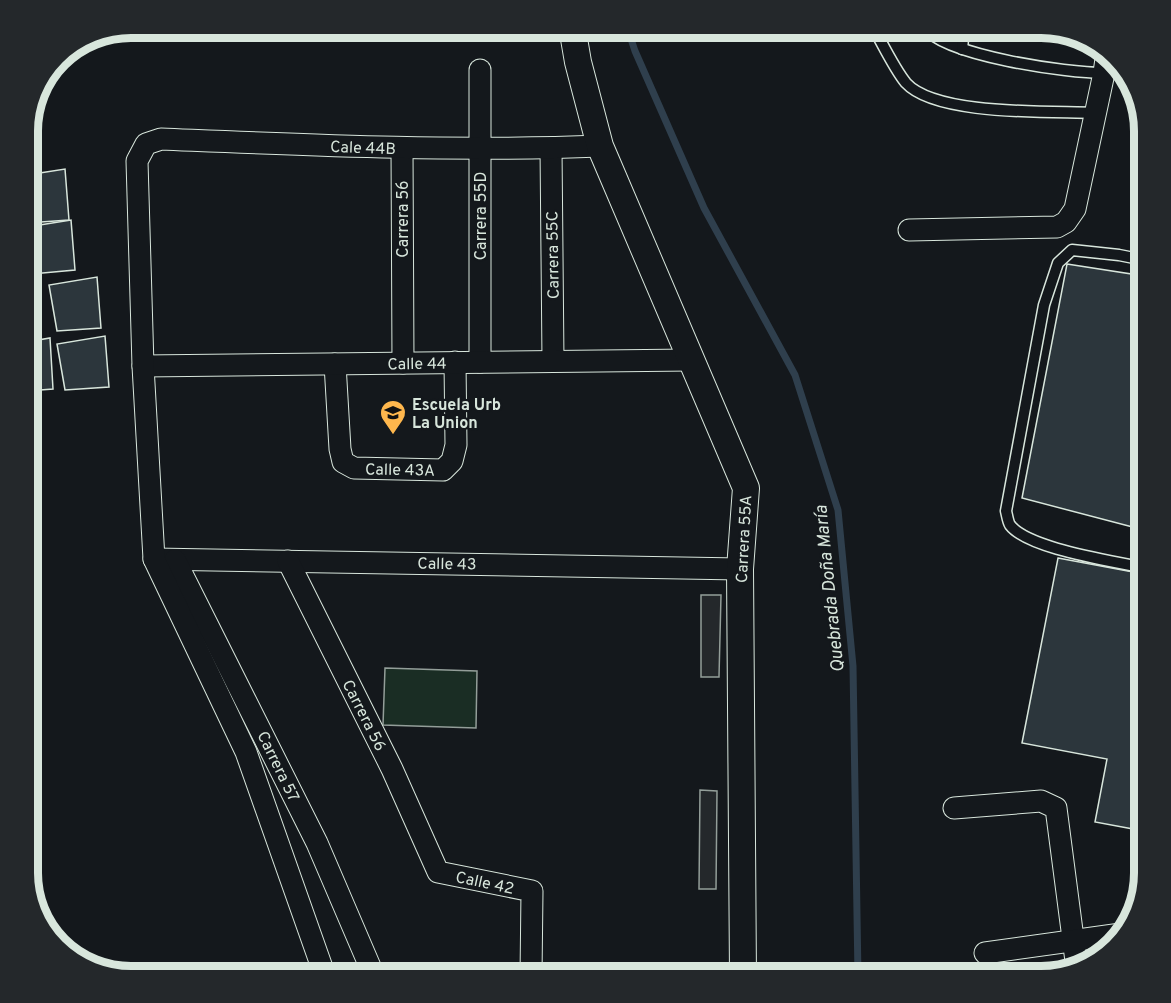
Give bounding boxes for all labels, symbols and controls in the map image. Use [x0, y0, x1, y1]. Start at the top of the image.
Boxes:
street label: Cale 44B [330, 138, 396, 160]
street label: Carrera 55D [472, 172, 492, 260]
street label: Carrera 56 [394, 180, 414, 258]
street label: Carrera 55C [543, 211, 565, 299]
street label: Calle 44 [387, 354, 447, 376]
place label: Escuela Urb La Union [412, 396, 501, 434]
school or university icon: Escuela Urb La Union [378, 398, 408, 436]
street label: Calle 43A [365, 460, 435, 482]
street label: Carrera 55A [733, 494, 757, 584]
water label: Quebrada Doña María [810, 503, 851, 674]
street label: Calle 43 [417, 554, 477, 576]
street label: Carrera 56 [337, 677, 390, 755]
street label: Carrera 57 [252, 728, 303, 805]
street label: Calle 42 [454, 868, 516, 900]

